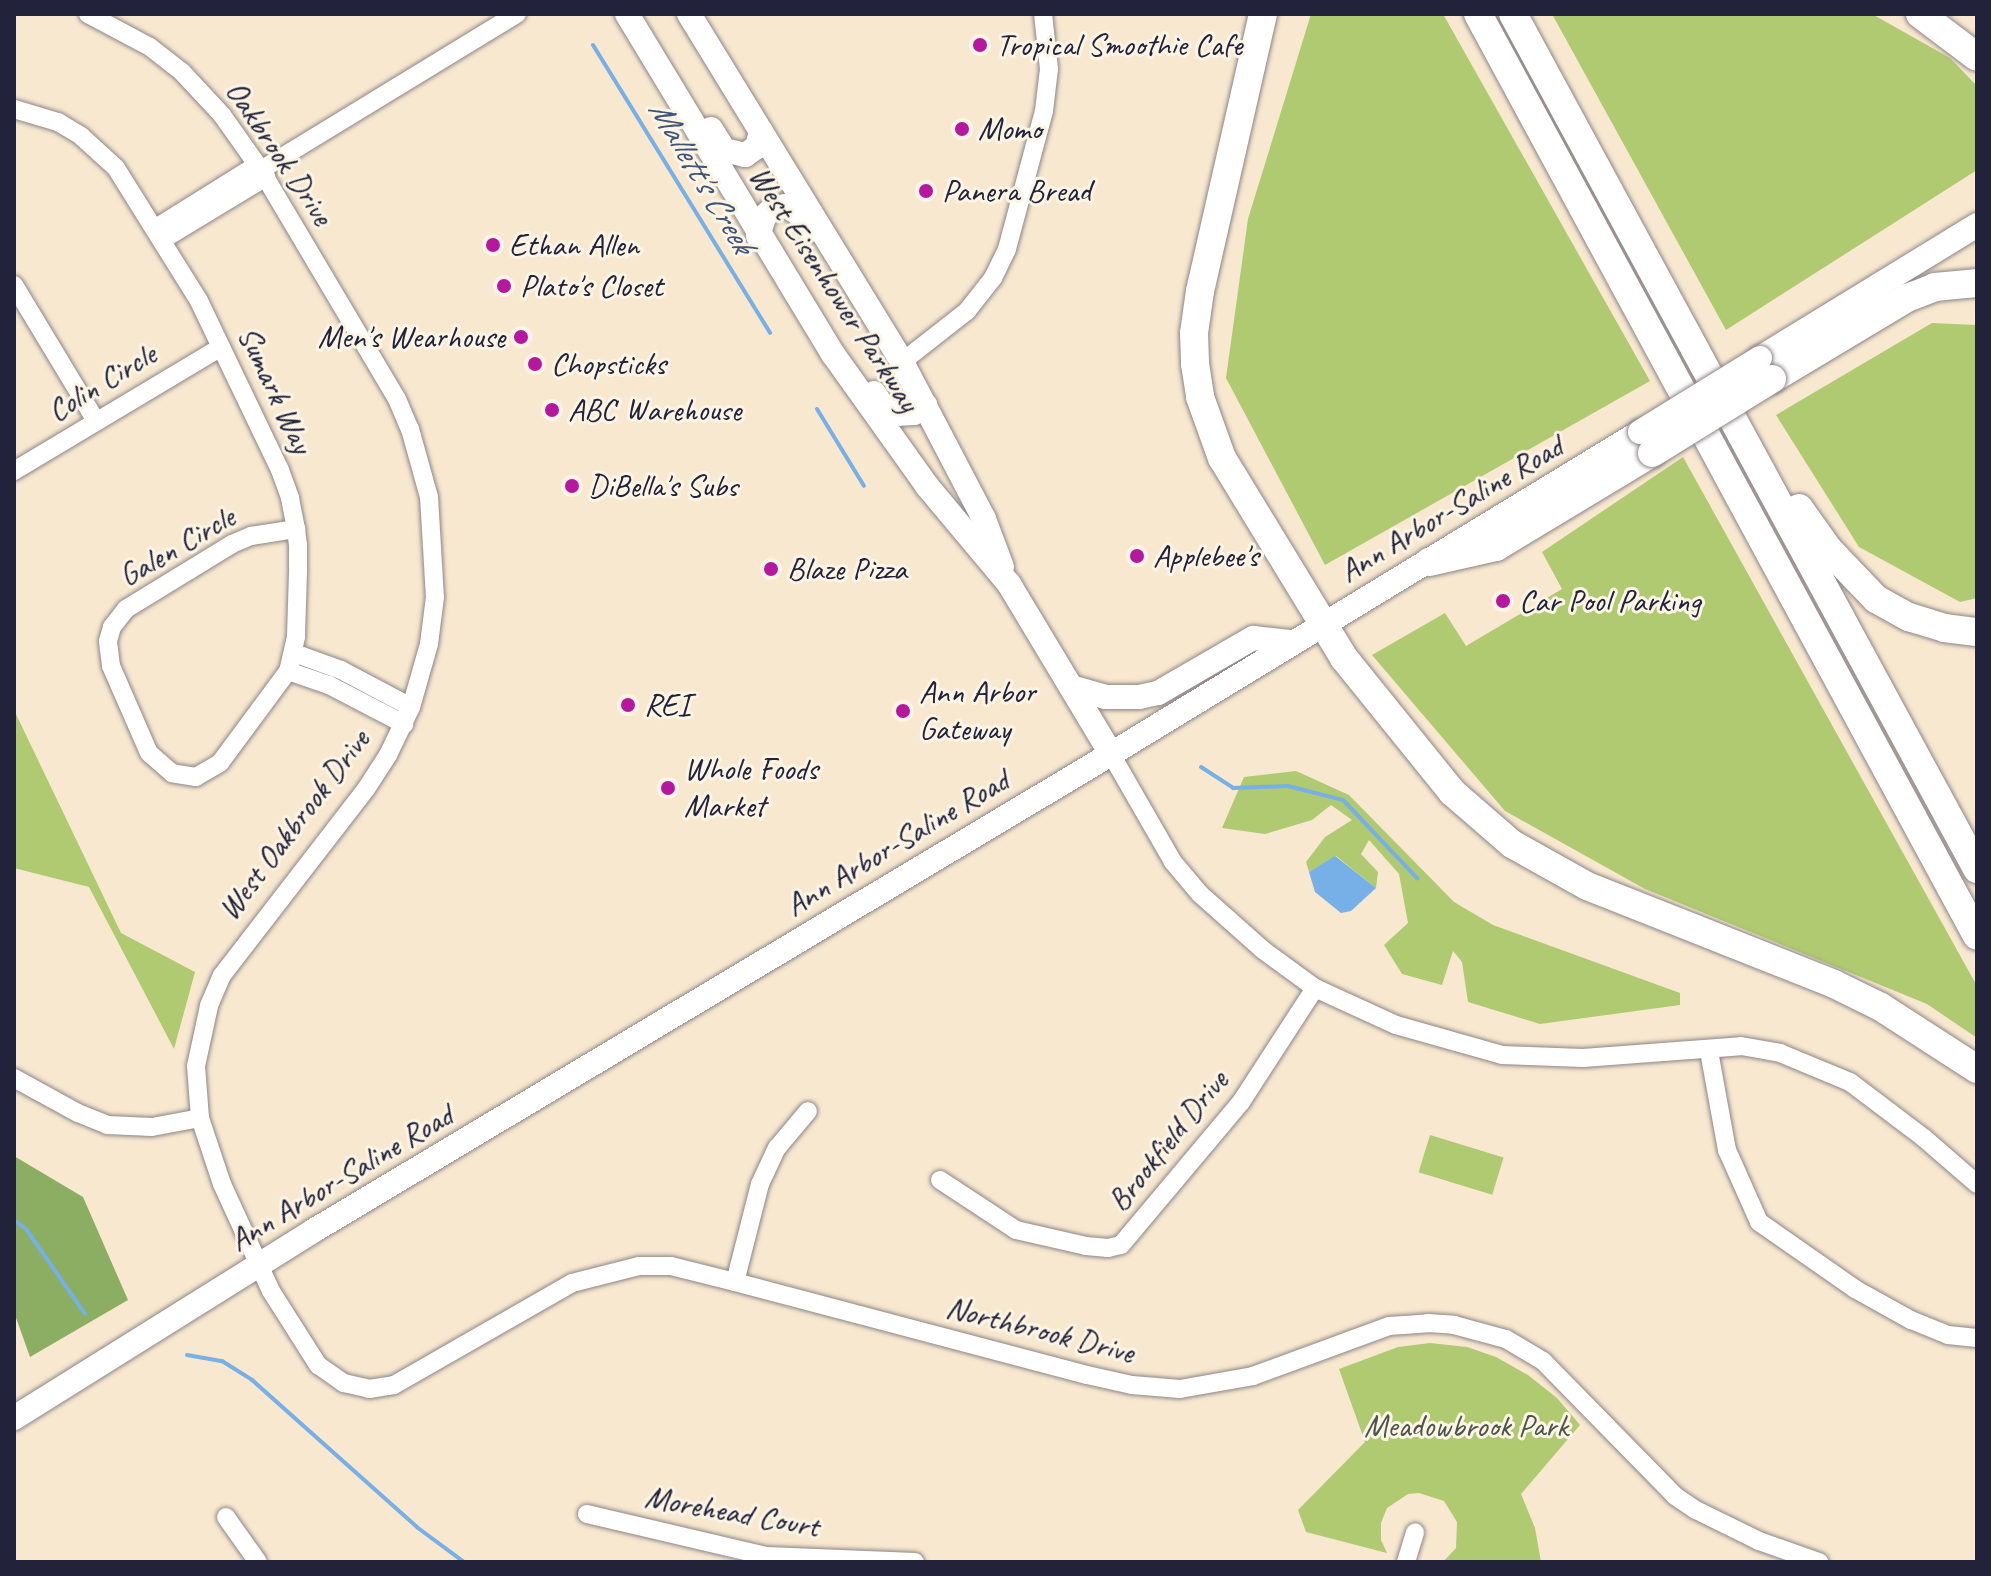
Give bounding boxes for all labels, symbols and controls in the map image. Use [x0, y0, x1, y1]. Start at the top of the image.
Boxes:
place label: Tropical Smoothie Cafe [996, 26, 1242, 64]
marker: Tropical Smoothie Cafe [971, 36, 989, 54]
street label: Oakbrook Drive [217, 73, 341, 233]
water label: Mallett's Creek [640, 92, 764, 260]
place label: Momo [978, 110, 1042, 148]
marker: Momo [953, 120, 971, 138]
street label: West Eisenhower Parkway [740, 159, 928, 419]
place label: Panera Bread [942, 172, 1091, 210]
marker: Panera Bread [917, 182, 935, 200]
place label: Ethan Allen [509, 226, 639, 264]
marker: Ethan Allen [484, 236, 502, 254]
place label: Plato's Closet [520, 267, 663, 305]
marker: Plato's Closet [495, 277, 513, 295]
place label: Men's Wearhouse [318, 318, 505, 356]
street label: Sumark Way [229, 320, 321, 460]
marker: Men's Wearhouse [512, 328, 530, 346]
street label: Colin Circle [41, 336, 163, 430]
place label: Chopsticks [551, 345, 666, 383]
marker: Chopsticks [526, 355, 544, 373]
place label: ABC Warehouse [568, 391, 741, 429]
marker: ABC Warehouse [543, 401, 561, 419]
street label: Ann Arbor-Saline Road [1332, 427, 1570, 591]
place label: DiBella's Subs [588, 467, 737, 505]
marker: DiBella's Subs [563, 477, 581, 495]
street label: Galen Circle [112, 499, 242, 595]
place label: Applebee's [1153, 537, 1258, 575]
marker: Applebee's [1128, 547, 1146, 565]
place label: Blaze Pizza [787, 550, 906, 588]
marker: Blaze Pizza [762, 560, 780, 578]
place label: Car Pool Parking [1519, 582, 1699, 620]
marker: Car Pool Parking [1494, 592, 1512, 610]
place label: Ann Arbor Gateway [919, 674, 1035, 749]
place label: REI [644, 686, 690, 724]
marker: REI [619, 696, 637, 714]
marker: Ann Arbor Gateway [894, 702, 912, 720]
street label: West Oakbrook Drive [210, 722, 378, 928]
place label: Whole Foods Market [684, 751, 818, 826]
street label: Ann Arbor-Saline Road [778, 761, 1016, 925]
marker: Whole Foods Market [659, 779, 677, 797]
street label: Brookfield Drive [1099, 1063, 1237, 1219]
street label: Ann Arbor-Saline Road [222, 1096, 460, 1260]
street label: Northbrook Drive [942, 1288, 1138, 1372]
park label: Meadowbrook Park [1364, 1407, 1568, 1445]
street label: Morehead Court [642, 1478, 822, 1546]

